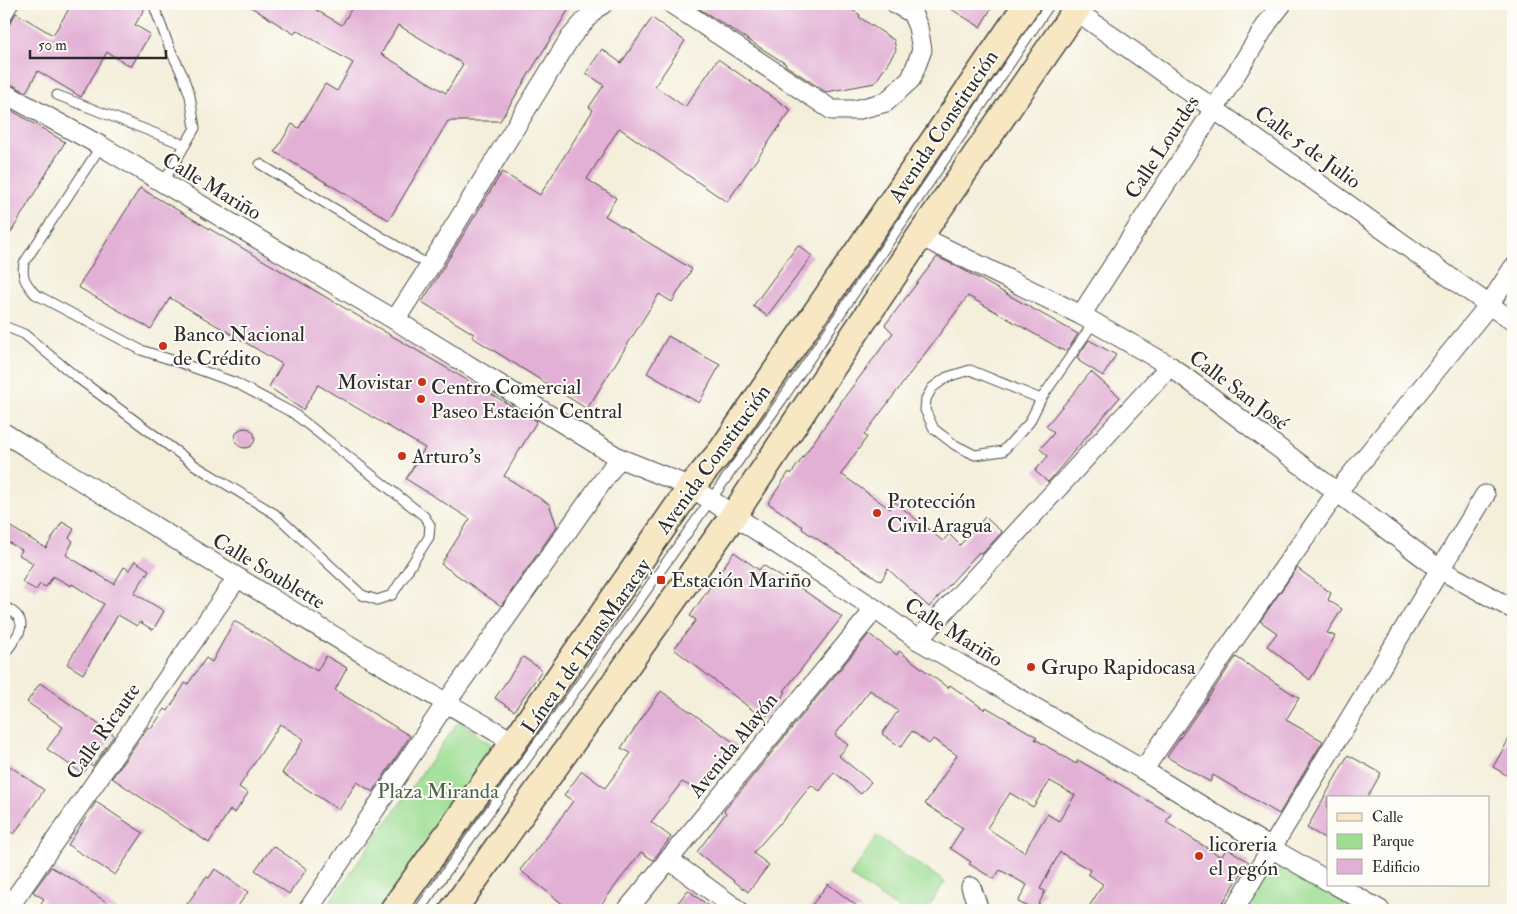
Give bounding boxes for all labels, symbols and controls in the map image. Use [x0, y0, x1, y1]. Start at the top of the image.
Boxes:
scale bar [30, 28, 166, 60]
text: 50 m [38, 36, 67, 55]
street label: Avenida Constitución [882, 45, 1005, 209]
street label: Calle Lourdes [1119, 90, 1206, 204]
street label: Calle 5 de Julio [1249, 100, 1366, 195]
street label: Calle Mariño [157, 146, 266, 227]
place label: Banco Nacional de Crédito [173, 321, 306, 372]
marker: Banco Nacional de Crédito [157, 340, 169, 352]
street label: Calle San José [1184, 344, 1294, 437]
place label: Movistar [337, 369, 412, 396]
place label: Centro Comercial Paseo Estación Central [431, 374, 623, 425]
marker: Movistar [416, 376, 428, 388]
street label: Avenida Constitución [649, 379, 777, 540]
marker: Centro Comercial Paseo Estación Central [415, 393, 427, 405]
place label: Arturo's [411, 443, 481, 470]
marker: Arturo's [396, 450, 408, 462]
place label: Protección Civil Aragua [887, 488, 992, 539]
marker: Protección Civil Aragua [871, 507, 883, 519]
street label: Calle Soublette [207, 527, 330, 616]
street label: Línea 1 de TransMaracay [516, 553, 658, 739]
place label: Estación Mariño [671, 567, 811, 594]
marker: Estación Mariño [655, 574, 667, 586]
street label: Calle Mariño [900, 592, 1008, 673]
place label: Grupo Rapidocasa [1041, 654, 1196, 681]
marker: Grupo Rapidocasa [1025, 661, 1037, 673]
street label: Calle Ricaute [60, 678, 147, 785]
street label: Avenida Alayón [682, 687, 784, 804]
park label: Plaza Miranda [377, 778, 499, 805]
legend [1327, 796, 1490, 886]
text: Calle [1372, 808, 1403, 827]
place label: licoreria el pegón [1209, 831, 1278, 882]
text: Parque [1372, 832, 1414, 851]
marker: licoreria el pegón [1193, 850, 1205, 862]
text: Edificio [1372, 858, 1420, 877]

